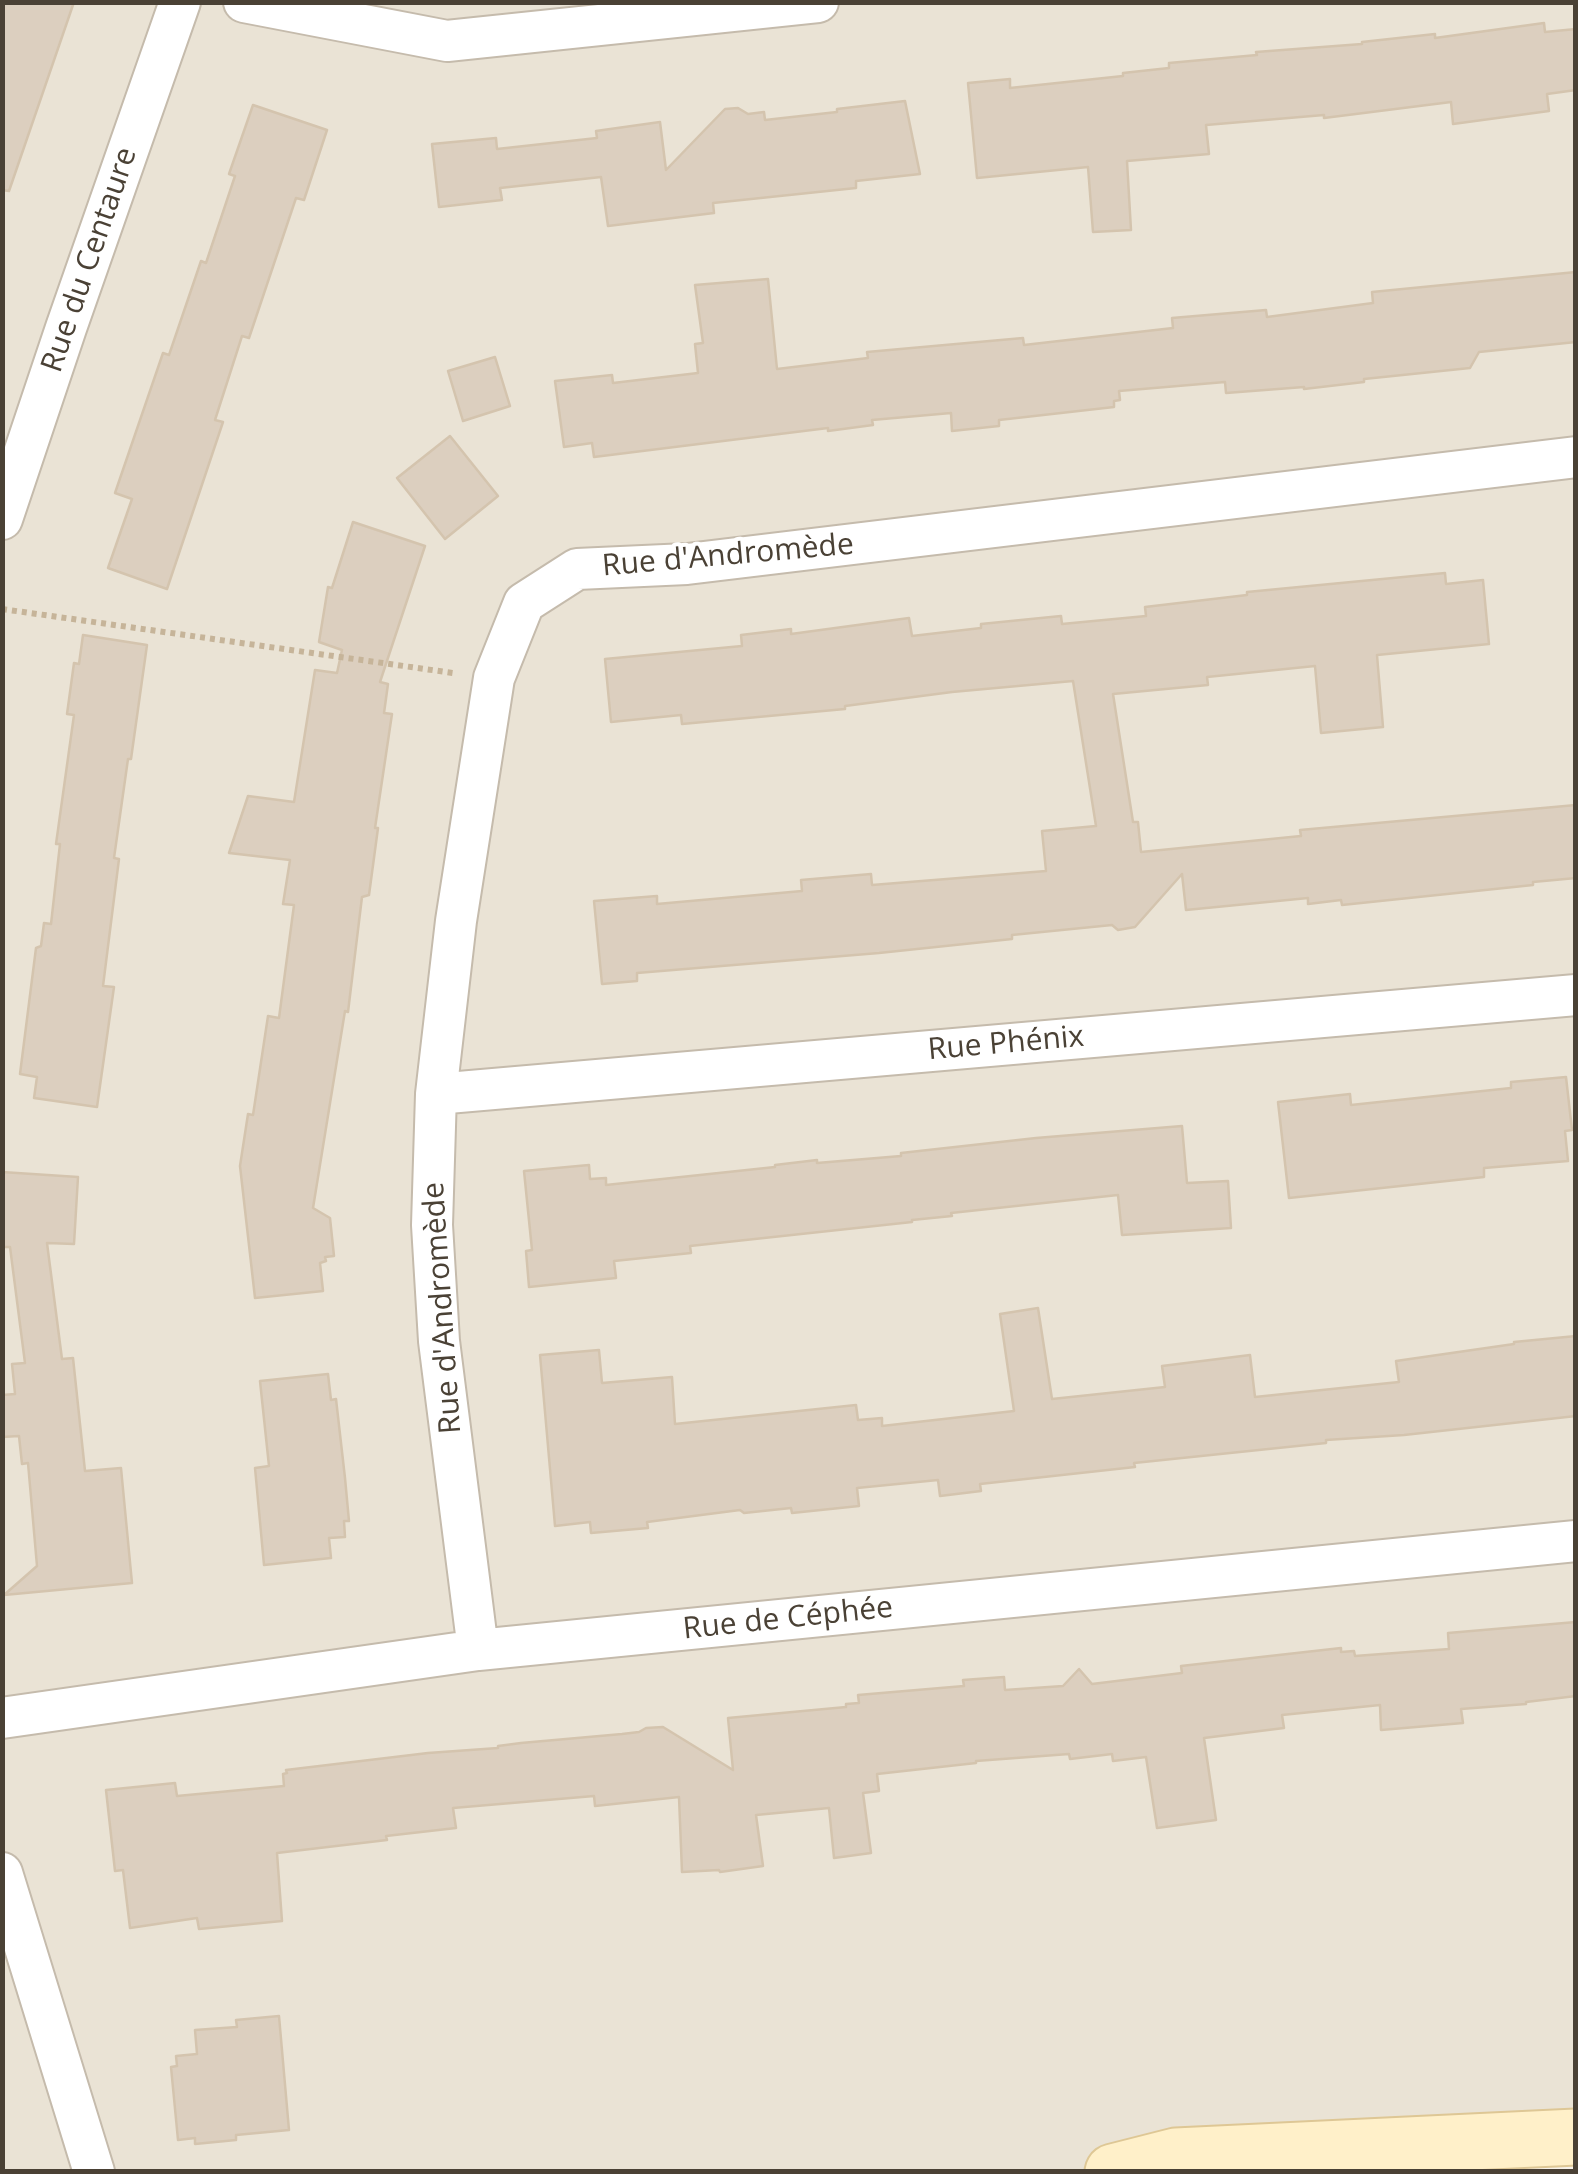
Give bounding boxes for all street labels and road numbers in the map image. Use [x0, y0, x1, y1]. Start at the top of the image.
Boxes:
street label: Rue du Centaure [35, 143, 145, 377]
street label: Rue d'Andromède [601, 527, 855, 585]
street label: Rue Phénix [926, 1019, 1086, 1069]
street label: Rue d'Andromède [416, 1181, 470, 1435]
street label: Rue de Céphée [681, 1590, 895, 1648]

